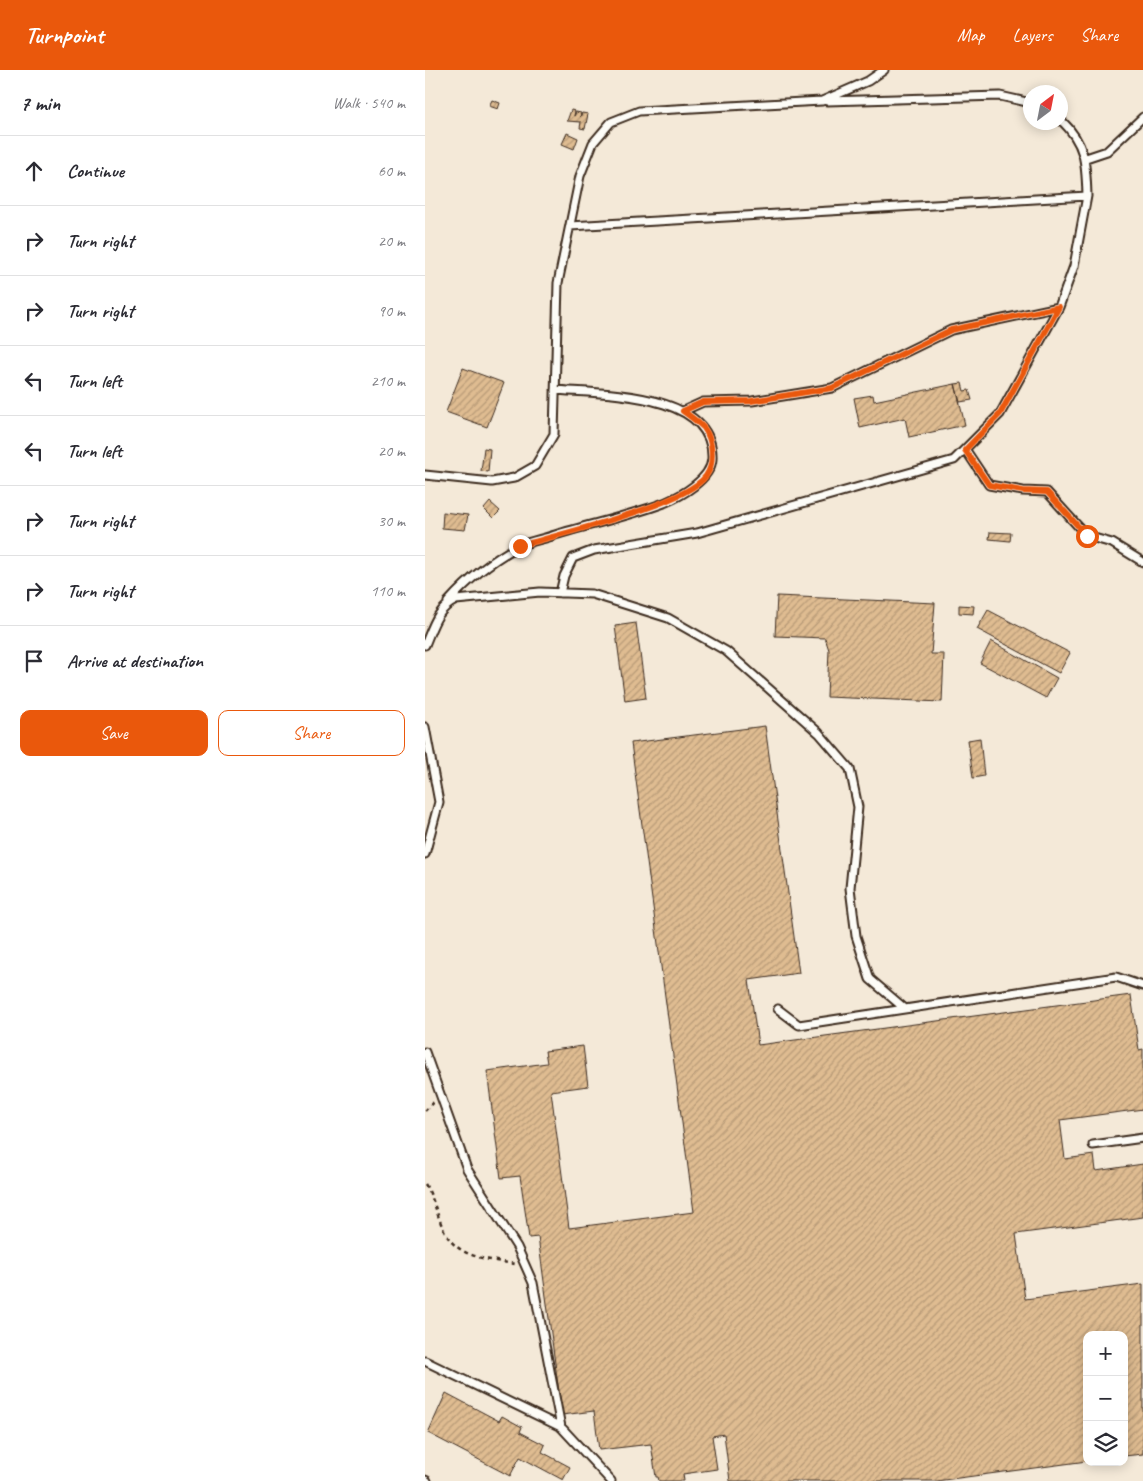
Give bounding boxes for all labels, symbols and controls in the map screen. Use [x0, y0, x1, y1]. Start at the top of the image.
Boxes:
text: Turnpoint [25, 20, 104, 50]
text: Map [957, 24, 985, 46]
text: Layers [1013, 24, 1052, 46]
text: Share [1080, 24, 1118, 46]
north arrow [1023, 85, 1068, 130]
text: 7 min [20, 90, 60, 116]
text: Walk · 540 m [333, 93, 405, 113]
icon: ahead [20, 157, 48, 185]
text: Continue [67, 159, 124, 183]
text: 60 m [378, 161, 405, 181]
icon: right [20, 227, 48, 255]
text: Turn right [67, 229, 134, 253]
text: 20 m [378, 231, 405, 251]
icon: right [20, 297, 48, 325]
text: Turn right [67, 299, 134, 323]
text: 90 m [378, 301, 405, 321]
icon: left [20, 367, 48, 395]
text: Turn left [67, 369, 122, 393]
text: 210 m [371, 371, 405, 391]
icon: left [20, 437, 48, 465]
text: Turn left [67, 439, 122, 463]
text: 20 m [378, 441, 405, 461]
icon: right [20, 507, 48, 535]
text: Turn right [67, 509, 134, 533]
text: 30 m [378, 511, 405, 531]
route start [1076, 525, 1099, 548]
route end [509, 535, 532, 558]
icon: right [20, 577, 48, 605]
text: Turn right [67, 579, 134, 603]
text: 110 m [371, 581, 405, 601]
icon: arrive [20, 647, 48, 675]
text: Arrive at destination [67, 649, 203, 673]
button: Save [20, 710, 208, 756]
button: Share [218, 710, 405, 756]
map controls [1083, 1331, 1128, 1466]
button: + [1083, 1331, 1128, 1376]
button: − [1083, 1376, 1128, 1421]
button: layers [1083, 1421, 1128, 1466]

